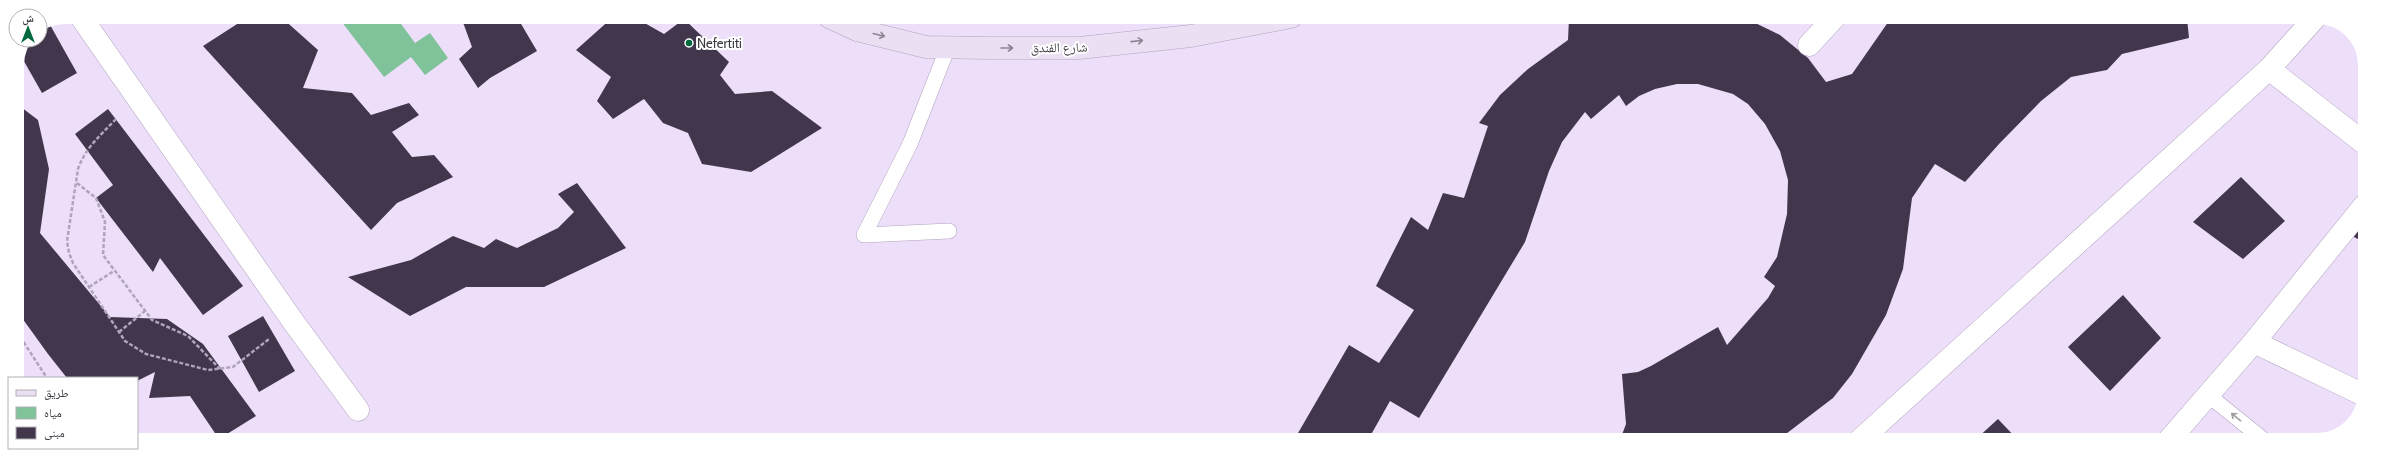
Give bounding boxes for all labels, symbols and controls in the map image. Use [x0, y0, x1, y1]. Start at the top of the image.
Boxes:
north arrow [8, 8, 48, 48]
text: ش [22, 11, 34, 26]
one-way arrow [872, 32, 885, 39]
place label: Nefertiti [697, 35, 742, 51]
marker: Nefertiti [684, 38, 694, 48]
one-way arrow [1130, 38, 1143, 45]
street label: شارع الفندق [1030, 39, 1088, 57]
one-way arrow [1000, 44, 1013, 52]
legend [8, 377, 138, 449]
text: طريق [44, 385, 69, 400]
text: مياه [44, 405, 62, 420]
one-way arrow [2231, 413, 2241, 422]
text: مبنى [44, 425, 65, 440]

